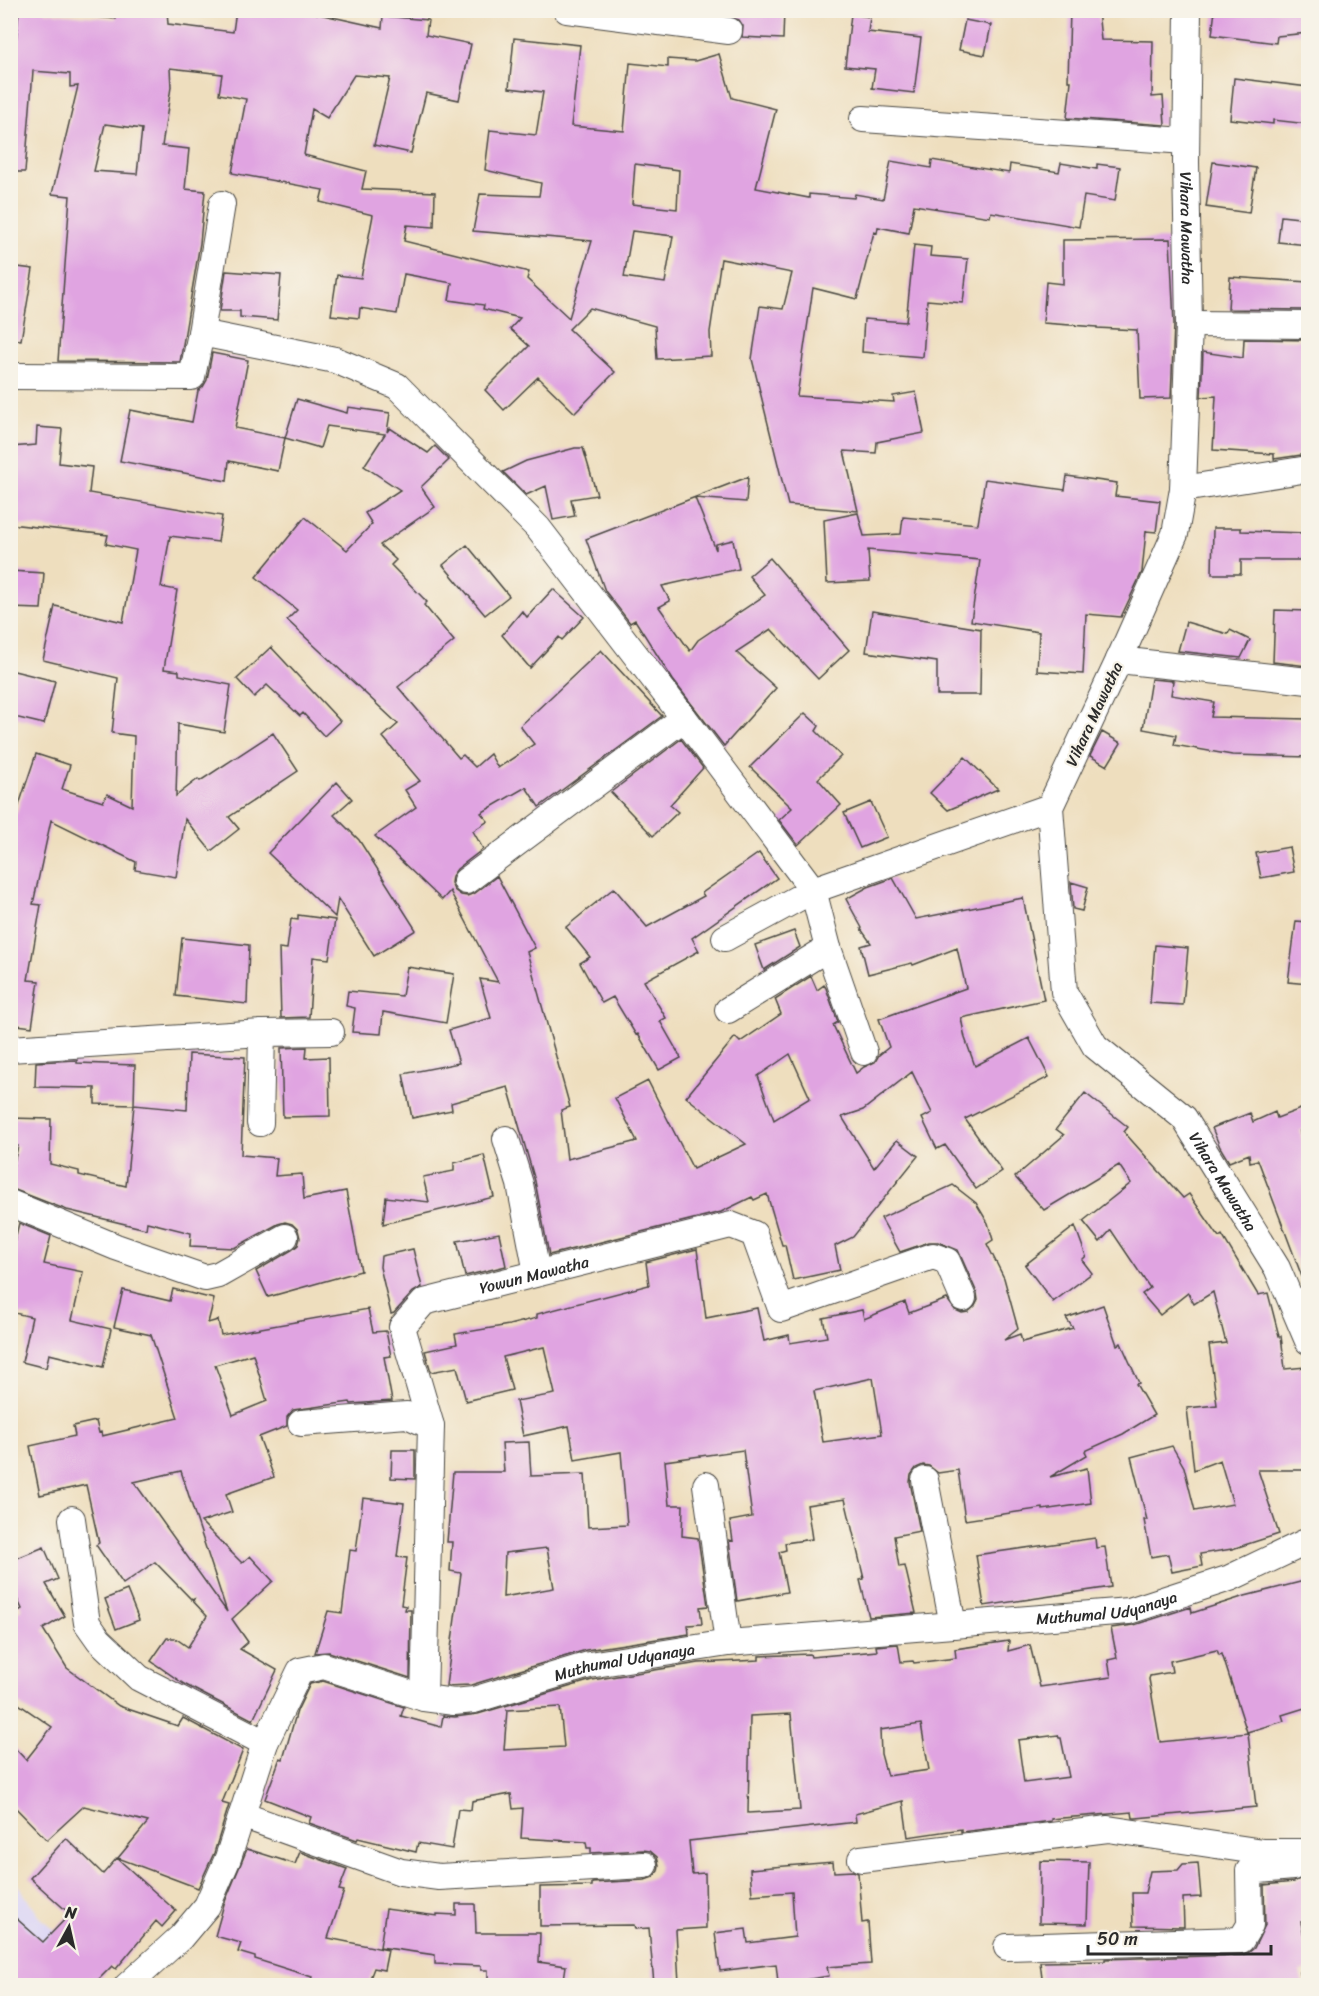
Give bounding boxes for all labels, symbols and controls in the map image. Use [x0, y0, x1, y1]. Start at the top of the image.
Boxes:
street label: Vihara Mawatha [1172, 171, 1203, 285]
street label: Vihara Mawatha [1057, 657, 1131, 771]
street label: Vihara Mawatha [1181, 1126, 1265, 1237]
street label: Yowun Mawatha [476, 1246, 593, 1302]
street label: Muthumal Udyanaya [1035, 1582, 1181, 1633]
street label: Muthumal Udyanaya [550, 1634, 697, 1689]
north arrow [39, 1897, 99, 1957]
text: N [63, 1897, 79, 1928]
scale bar [1088, 1918, 1271, 1956]
text: 50 m [1097, 1923, 1138, 1955]

